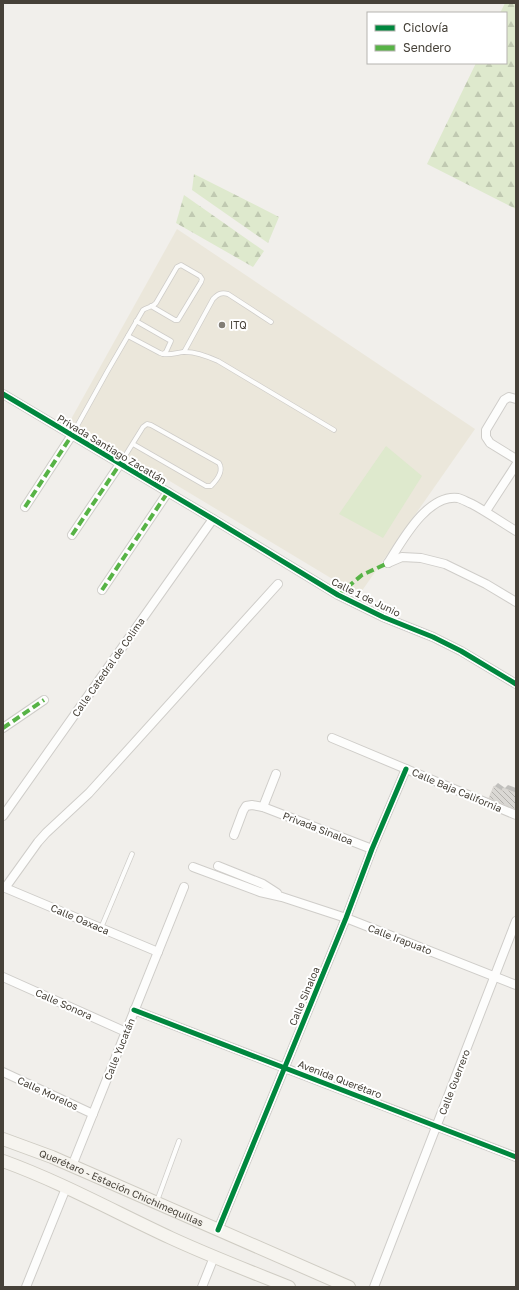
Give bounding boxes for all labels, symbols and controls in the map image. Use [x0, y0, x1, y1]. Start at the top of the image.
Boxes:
legend [367, 12, 507, 64]
text: Ciclovía [403, 20, 448, 35]
text: Sendero [403, 40, 451, 55]
place label: ITQ [230, 319, 247, 331]
marker: ITQ [217, 320, 227, 330]
street label: Privada Santiago Zacatlán [55, 412, 169, 486]
street label: Calle 1 de Junio [330, 575, 402, 619]
street label: Calle Catedral de Colima [69, 615, 147, 719]
street label: Calle Baja California [410, 766, 504, 814]
street label: Privada Sinaloa [281, 809, 355, 847]
street label: Calle Oaxaca [49, 901, 111, 937]
street label: Calle Irapuato [366, 921, 434, 957]
street label: Calle Sinaloa [286, 965, 322, 1027]
street label: Calle Sonora [34, 986, 94, 1022]
street label: Calle Yucatán [101, 1016, 137, 1082]
street label: Calle Guerrero [436, 1048, 472, 1116]
street label: Avenida Querétaro [296, 1057, 384, 1101]
street label: Calle Morelos [16, 1074, 80, 1112]
street label: Querétaro - Estación Chichimequillas [38, 1147, 205, 1229]

